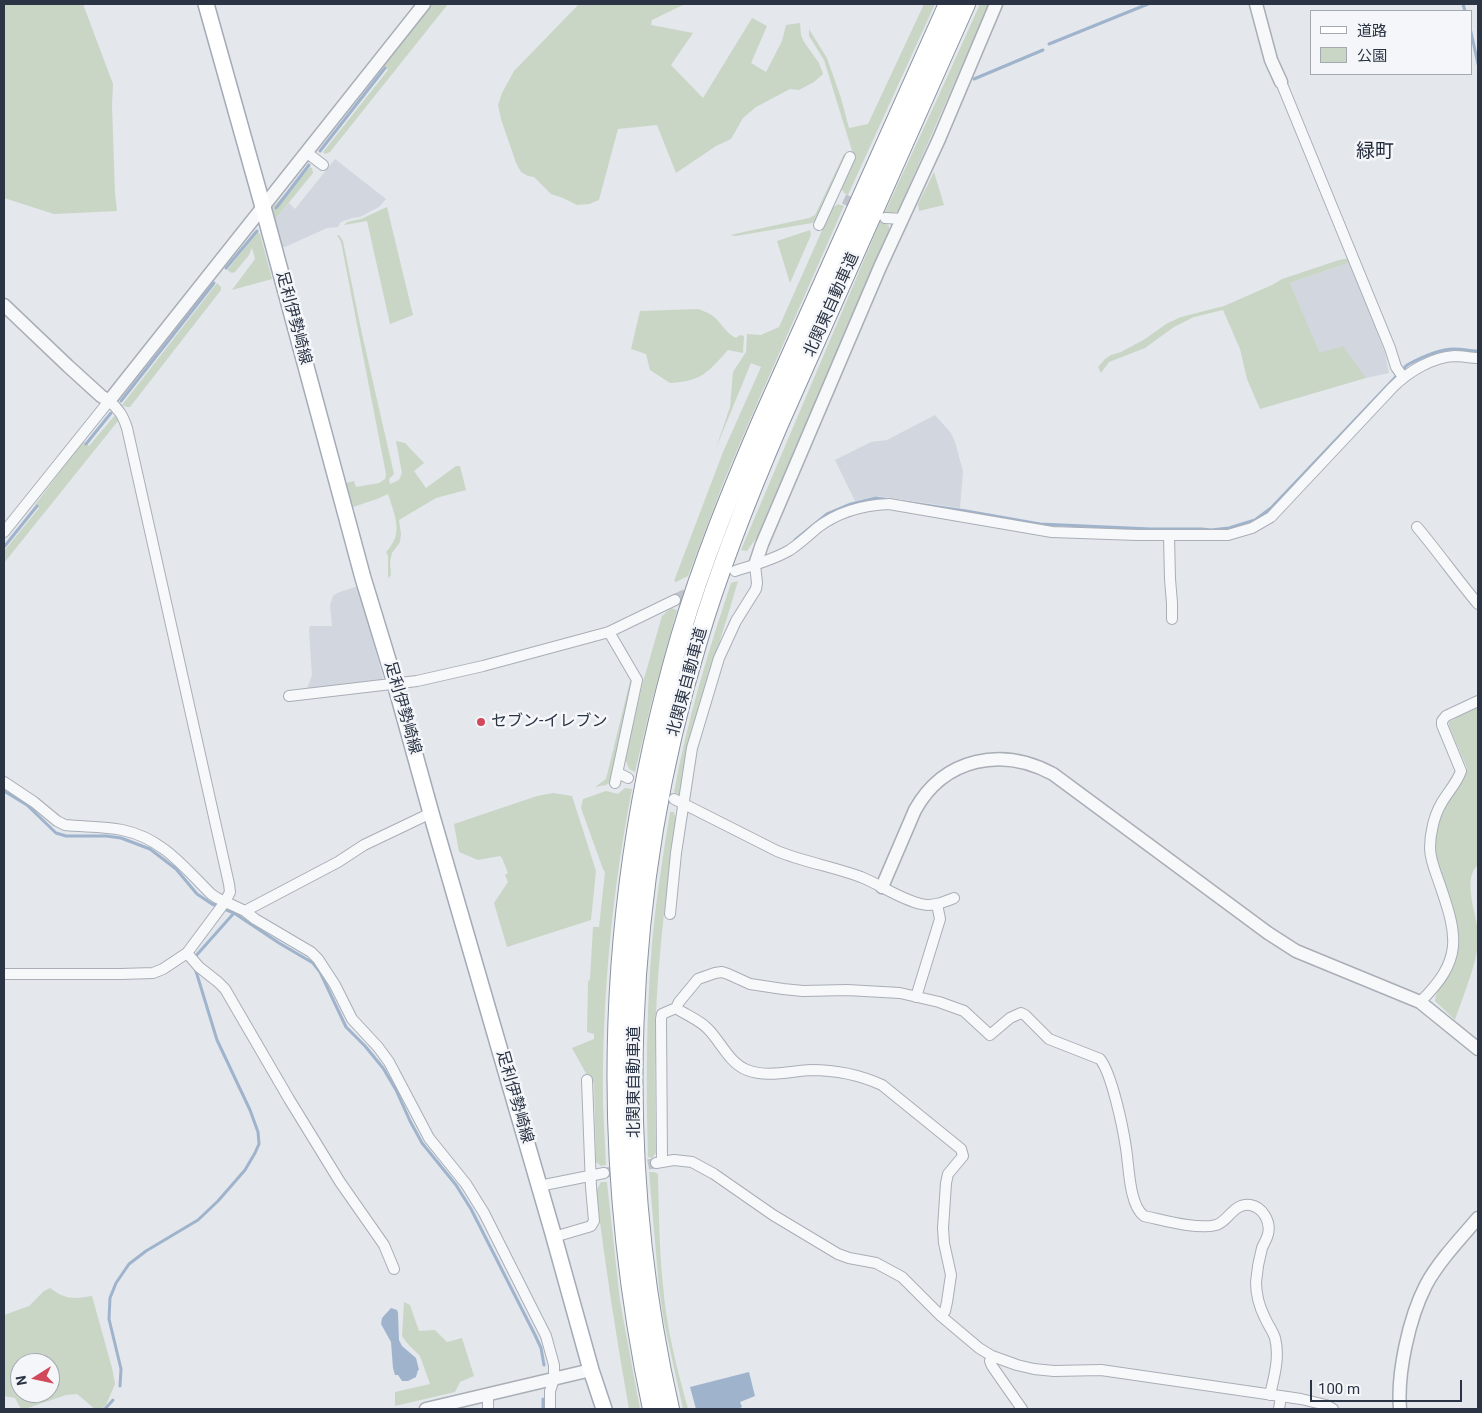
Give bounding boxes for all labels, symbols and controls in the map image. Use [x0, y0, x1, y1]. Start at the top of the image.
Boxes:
legend [1310, 10, 1472, 75]
text: 道路 [1357, 22, 1387, 40]
text: 公園 [1357, 47, 1387, 65]
district label: 緑町 [1356, 141, 1394, 163]
street label: 北関東自動車道 [800, 250, 864, 360]
street label: 足利伊勢崎線 [271, 269, 315, 367]
street label: 北関東自動車道 [664, 625, 712, 739]
street label: 足利伊勢崎線 [380, 659, 424, 757]
place label: セブン-イレブン [491, 712, 607, 732]
marker: セブン-イレブン [475, 716, 487, 728]
street label: 北関東自動車道 [625, 1026, 645, 1138]
street label: 足利伊勢崎線 [492, 1048, 536, 1146]
north arrow [10, 1353, 60, 1403]
scale bar [1312, 1370, 1464, 1402]
text: N [12, 1374, 30, 1387]
text: 100 m [1318, 1380, 1360, 1398]

